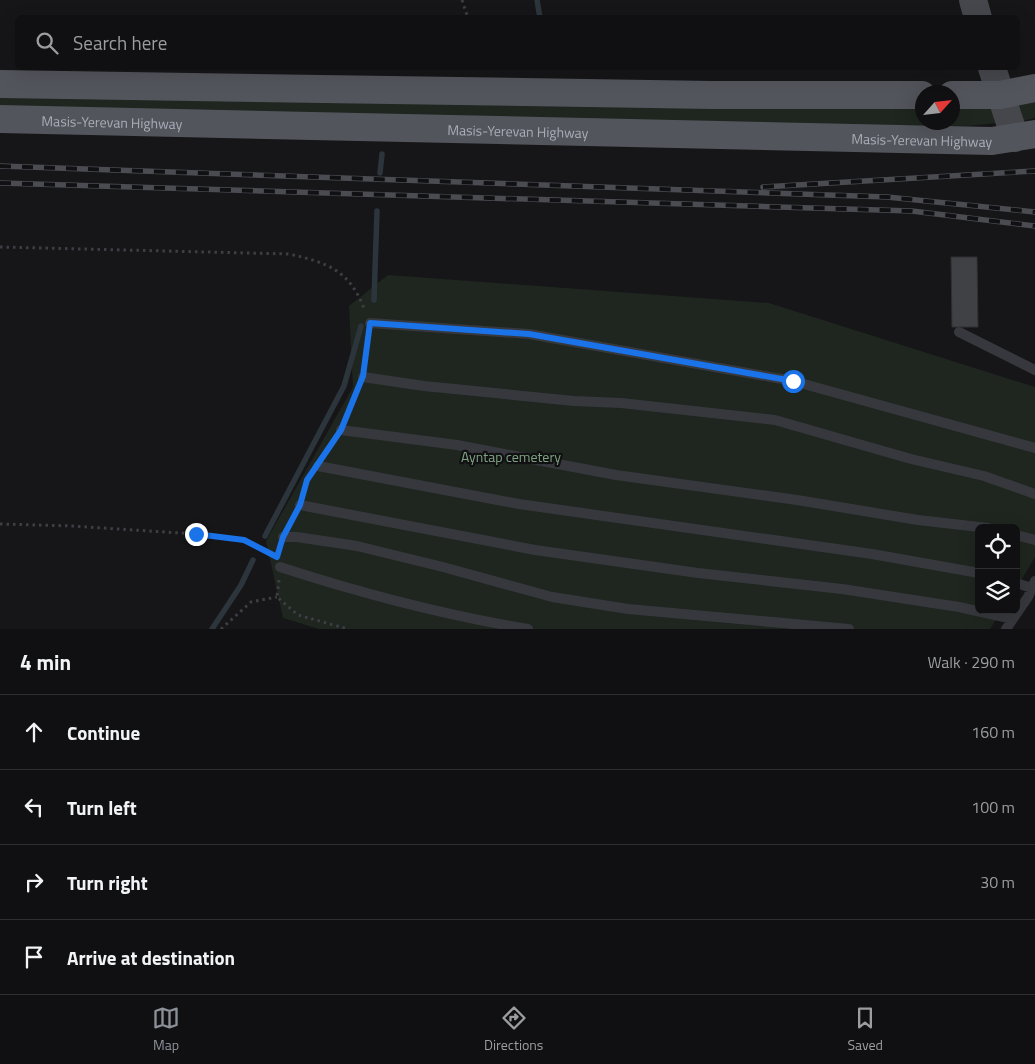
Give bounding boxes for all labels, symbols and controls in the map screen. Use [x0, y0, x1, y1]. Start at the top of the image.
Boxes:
search box [15, 15, 1020, 70]
text: Search here [73, 28, 167, 57]
icon: search [33, 29, 61, 57]
north arrow [915, 85, 960, 130]
street label: Masis-Yerevan Highway [41, 109, 183, 134]
street label: Masis-Yerevan Highway [447, 118, 589, 143]
street label: Masis-Yerevan Highway [851, 127, 993, 152]
route start [782, 370, 805, 393]
park label: Ayntap cemetery [461, 446, 561, 467]
route end [185, 523, 208, 546]
map controls [975, 524, 1020, 614]
button: locate [975, 524, 1020, 569]
button: layers [975, 569, 1020, 614]
text: 4 min [20, 646, 71, 678]
text: Walk · 290 m [927, 650, 1015, 674]
icon: ahead [20, 718, 48, 746]
text: Continue [67, 718, 140, 747]
text: 160 m [971, 720, 1015, 744]
icon: left [20, 793, 48, 821]
text: Turn left [67, 793, 137, 822]
text: 100 m [971, 795, 1015, 819]
icon: right [20, 868, 48, 896]
text: Turn right [67, 868, 148, 897]
text: 30 m [980, 870, 1015, 894]
icon: arrive [20, 943, 48, 971]
text: Arrive at destination [67, 943, 235, 972]
tab: Map [152, 1004, 180, 1055]
tab: Directions [484, 1004, 543, 1055]
tab: Saved [847, 1004, 883, 1055]

